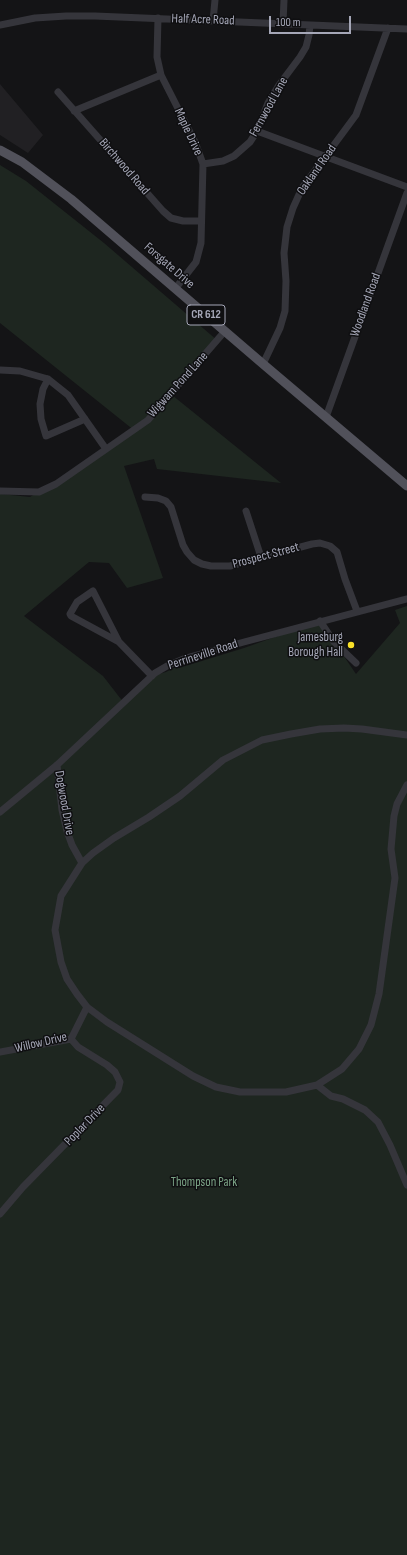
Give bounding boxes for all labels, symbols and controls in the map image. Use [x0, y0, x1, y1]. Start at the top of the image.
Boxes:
scale bar [271, 8, 353, 34]
street label: Half Acre Road [171, 11, 235, 29]
text: 100 m [276, 15, 301, 30]
street label: Fernwood Lane [246, 75, 292, 139]
street label: Maple Drive [170, 106, 206, 158]
street label: Birchwood Road [95, 136, 153, 198]
street label: Oakland Road [294, 142, 340, 198]
street label: Forsgate Drive [140, 240, 198, 292]
street label: Woodland Road [347, 271, 385, 339]
road number: CR 612 [187, 305, 225, 325]
street label: Wigwam Pond Lane [144, 349, 212, 421]
street label: Prospect Street [231, 540, 301, 572]
place label: Jamesburg Borough Hall [288, 630, 343, 661]
street label: Perrineville Road [166, 636, 240, 674]
marker: Jamesburg Borough Hall [346, 640, 356, 650]
street label: Dogwood Drive [51, 770, 77, 836]
street label: Willow Drive [13, 1029, 69, 1057]
street label: Poplar Drive [61, 1101, 109, 1149]
park label: Thompson Park [171, 1175, 237, 1191]

